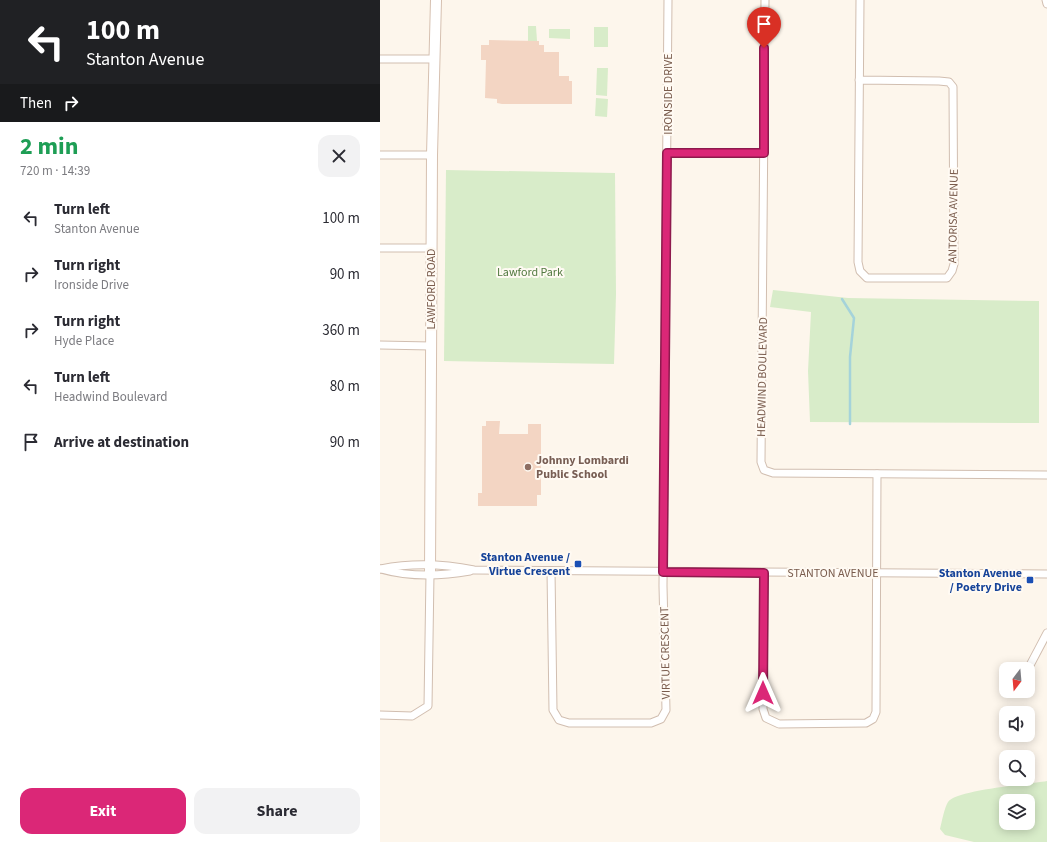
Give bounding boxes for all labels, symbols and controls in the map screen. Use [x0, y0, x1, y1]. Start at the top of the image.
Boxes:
pin [747, 7.0, 781, 48]
text: 100 m [86, 10, 160, 50]
icon: arrive [753, 13, 775, 35]
icon: left [20, 16, 72, 68]
text: Stanton Avenue [86, 47, 204, 72]
street label: IRONSIDE DRIVE [660, 53, 677, 135]
icon: right [60, 92, 82, 114]
text: Then [20, 93, 52, 114]
text: 2 min [20, 129, 78, 164]
button: close [318, 135, 360, 177]
text: 720 m · 14:39 [20, 162, 90, 180]
street label: ANTORISA AVENUE [944, 169, 963, 263]
text: Turn left [54, 199, 110, 220]
icon: left [20, 207, 42, 229]
text: 100 m [322, 208, 360, 229]
text: Stanton Avenue [54, 220, 139, 238]
street label: LAWFORD ROAD [423, 249, 440, 329]
text: Turn right [54, 255, 120, 276]
icon: right [20, 263, 42, 285]
text: 90 m [330, 264, 360, 285]
park label: Lawford Park [497, 264, 563, 281]
text: Ironside Drive [54, 276, 129, 294]
text: Turn right [54, 311, 120, 332]
street label: HEADWIND BOULEVARD [753, 317, 772, 437]
icon: right [20, 319, 42, 341]
text: 360 m [322, 320, 360, 341]
text: Hyde Place [54, 332, 114, 350]
text: Turn left [54, 367, 110, 388]
icon: left [20, 375, 42, 397]
text: 80 m [330, 376, 360, 397]
text: Headwind Boulevard [54, 388, 168, 406]
icon: arrive [20, 431, 42, 453]
text: Arrive at destination [54, 432, 189, 453]
text: 90 m [330, 432, 360, 453]
place label: Johnny Lombardi Public School [536, 452, 629, 483]
marker: Johnny Lombardi Public School [523, 462, 533, 472]
place label: Stanton Avenue / Virtue Crescent [480, 549, 570, 580]
marker: Stanton Avenue / Virtue Crescent [573, 559, 583, 569]
street label: STANTON AVENUE [787, 565, 879, 582]
place label: Stanton Avenue / Poetry Drive [939, 565, 1022, 596]
marker: Stanton Avenue / Poetry Drive [1025, 575, 1035, 585]
street label: VIRTUE CRESCENT [656, 606, 675, 699]
north arrow [999, 662, 1035, 698]
map controls [999, 662, 1035, 830]
position arrow [742, 672, 784, 714]
button: sound [999, 706, 1035, 742]
button: search [999, 750, 1035, 786]
button: Exit [20, 788, 186, 834]
button: Share [194, 788, 360, 834]
button: layers [999, 794, 1035, 830]

